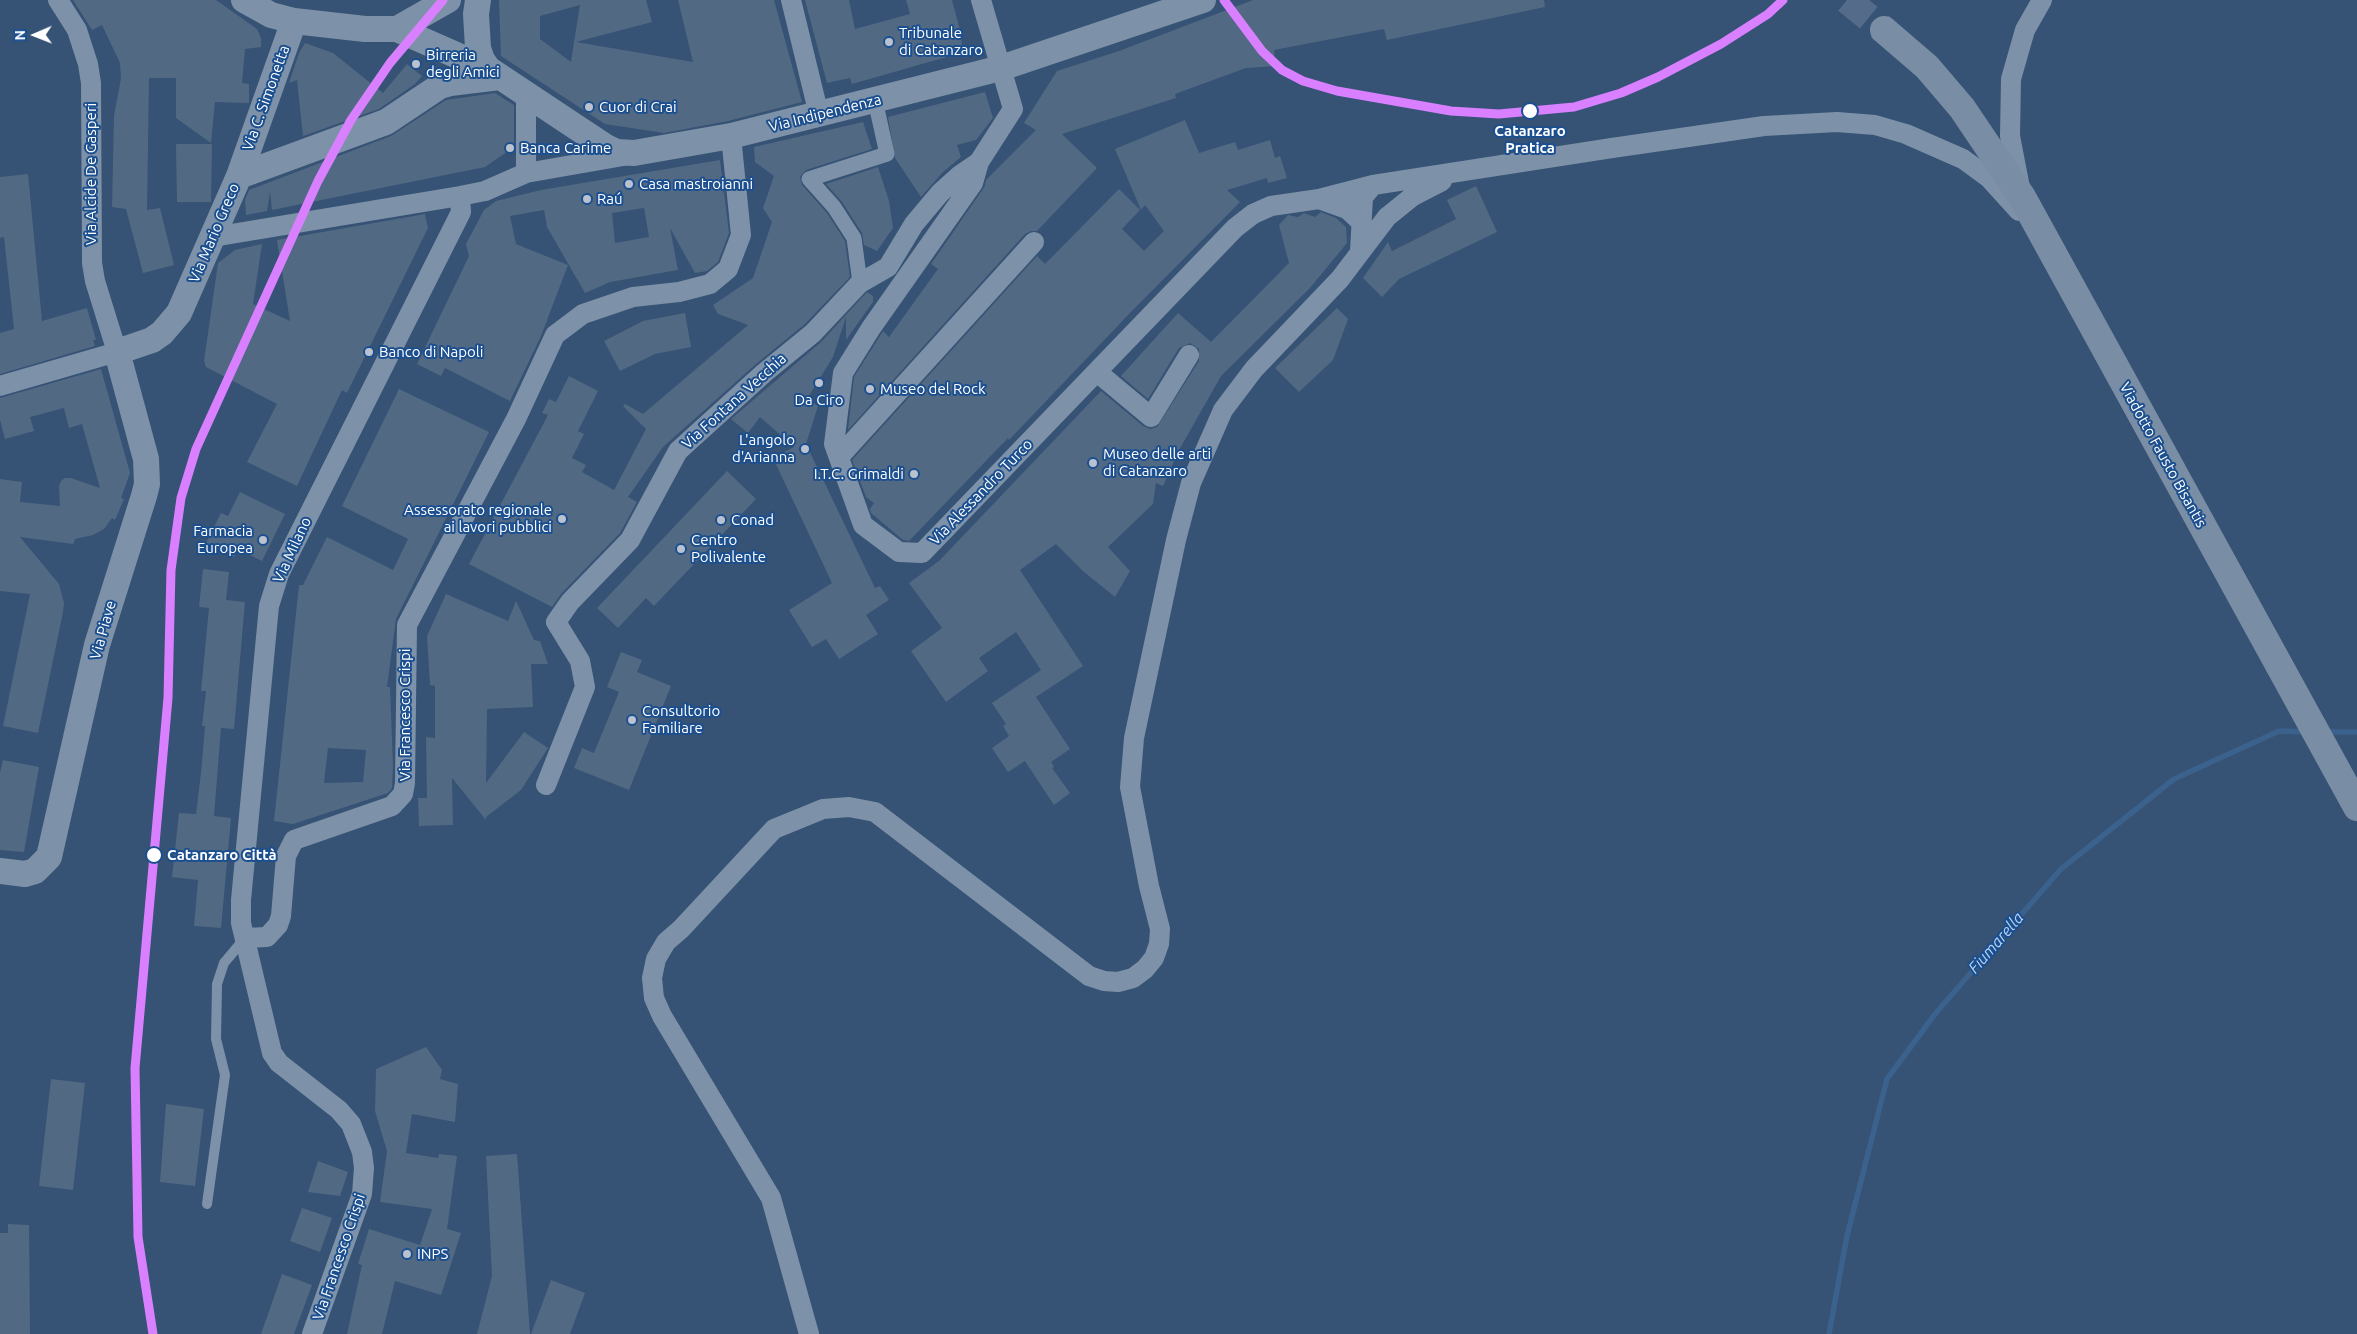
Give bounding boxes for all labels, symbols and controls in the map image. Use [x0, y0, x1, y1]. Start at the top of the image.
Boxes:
north arrow [10, 10, 60, 60]
place label: Tribunale di Catanzaro [899, 24, 983, 59]
text: N [12, 30, 28, 41]
marker: Tribunale di Catanzaro [883, 36, 895, 48]
street label: Via C. Simonetta [239, 43, 293, 153]
place label: Birreria degli Amici [426, 46, 500, 81]
marker: Birreria degli Amici [410, 58, 422, 70]
street label: Via Indipendenza [767, 90, 883, 136]
place label: Cuor di Crai [599, 98, 677, 116]
marker: Cuor di Crai [583, 101, 595, 113]
marker: Catanzaro Pratica [1521, 102, 1539, 120]
street label: Via Alcide De Gasperi [82, 103, 100, 245]
place label: Catanzaro Pratica [1494, 122, 1566, 157]
place label: Banca Carime [520, 139, 611, 157]
marker: Banca Carime [504, 142, 516, 154]
place label: Casa mastroianni [639, 175, 753, 193]
marker: Casa mastroianni [623, 178, 635, 190]
street label: Via Mario Greco [185, 180, 243, 286]
place label: Raú [597, 190, 623, 208]
marker: Raú [581, 193, 593, 205]
place label: Banco di Napoli [379, 343, 483, 361]
marker: Banco di Napoli [363, 346, 375, 358]
street label: Via Fontana Vecchia [678, 349, 790, 453]
marker: Da Ciro [813, 377, 825, 389]
street label: Viadotto Fausto Bisantis [2116, 379, 2210, 531]
place label: Museo del Rock [880, 380, 986, 398]
marker: Museo del Rock [864, 383, 876, 395]
place label: Da Ciro [794, 391, 844, 409]
place label: L'angolo d'Arianna [732, 431, 795, 466]
street label: Via Alessandro Turco [926, 435, 1036, 549]
marker: L'angolo d'Arianna [799, 443, 811, 455]
place label: Museo delle arti di Catanzaro [1103, 445, 1211, 480]
marker: Museo delle arti di Catanzaro [1087, 457, 1099, 469]
place label: I.T.C. Grimaldi [814, 465, 904, 483]
marker: I.T.C. Grimaldi [908, 468, 920, 480]
place label: Assessorato regionale ai lavori pubblici [404, 501, 552, 536]
place label: Conad [731, 511, 774, 529]
marker: Assessorato regionale ai lavori pubblici [556, 513, 568, 525]
street label: Via Milano [269, 514, 315, 586]
marker: Conad [715, 514, 727, 526]
place label: Farmacia Europea [193, 522, 253, 557]
place label: Centro Polivalente [691, 531, 766, 566]
marker: Farmacia Europea [257, 534, 269, 546]
marker: Centro Polivalente [675, 543, 687, 555]
street label: Via Piave [86, 598, 120, 662]
street label: Via Francesco Crispi [396, 649, 414, 781]
place label: Consultorio Familiare [642, 702, 720, 737]
marker: Consultorio Familiare [626, 714, 638, 726]
marker: Catanzaro Città [145, 846, 163, 864]
place label: Catanzaro Città [167, 846, 277, 864]
water label: Fiumarella [1964, 909, 2028, 977]
street label: Via Francesco Crispi [309, 1191, 369, 1323]
place label: INPS [417, 1245, 448, 1263]
marker: INPS [401, 1248, 413, 1260]

